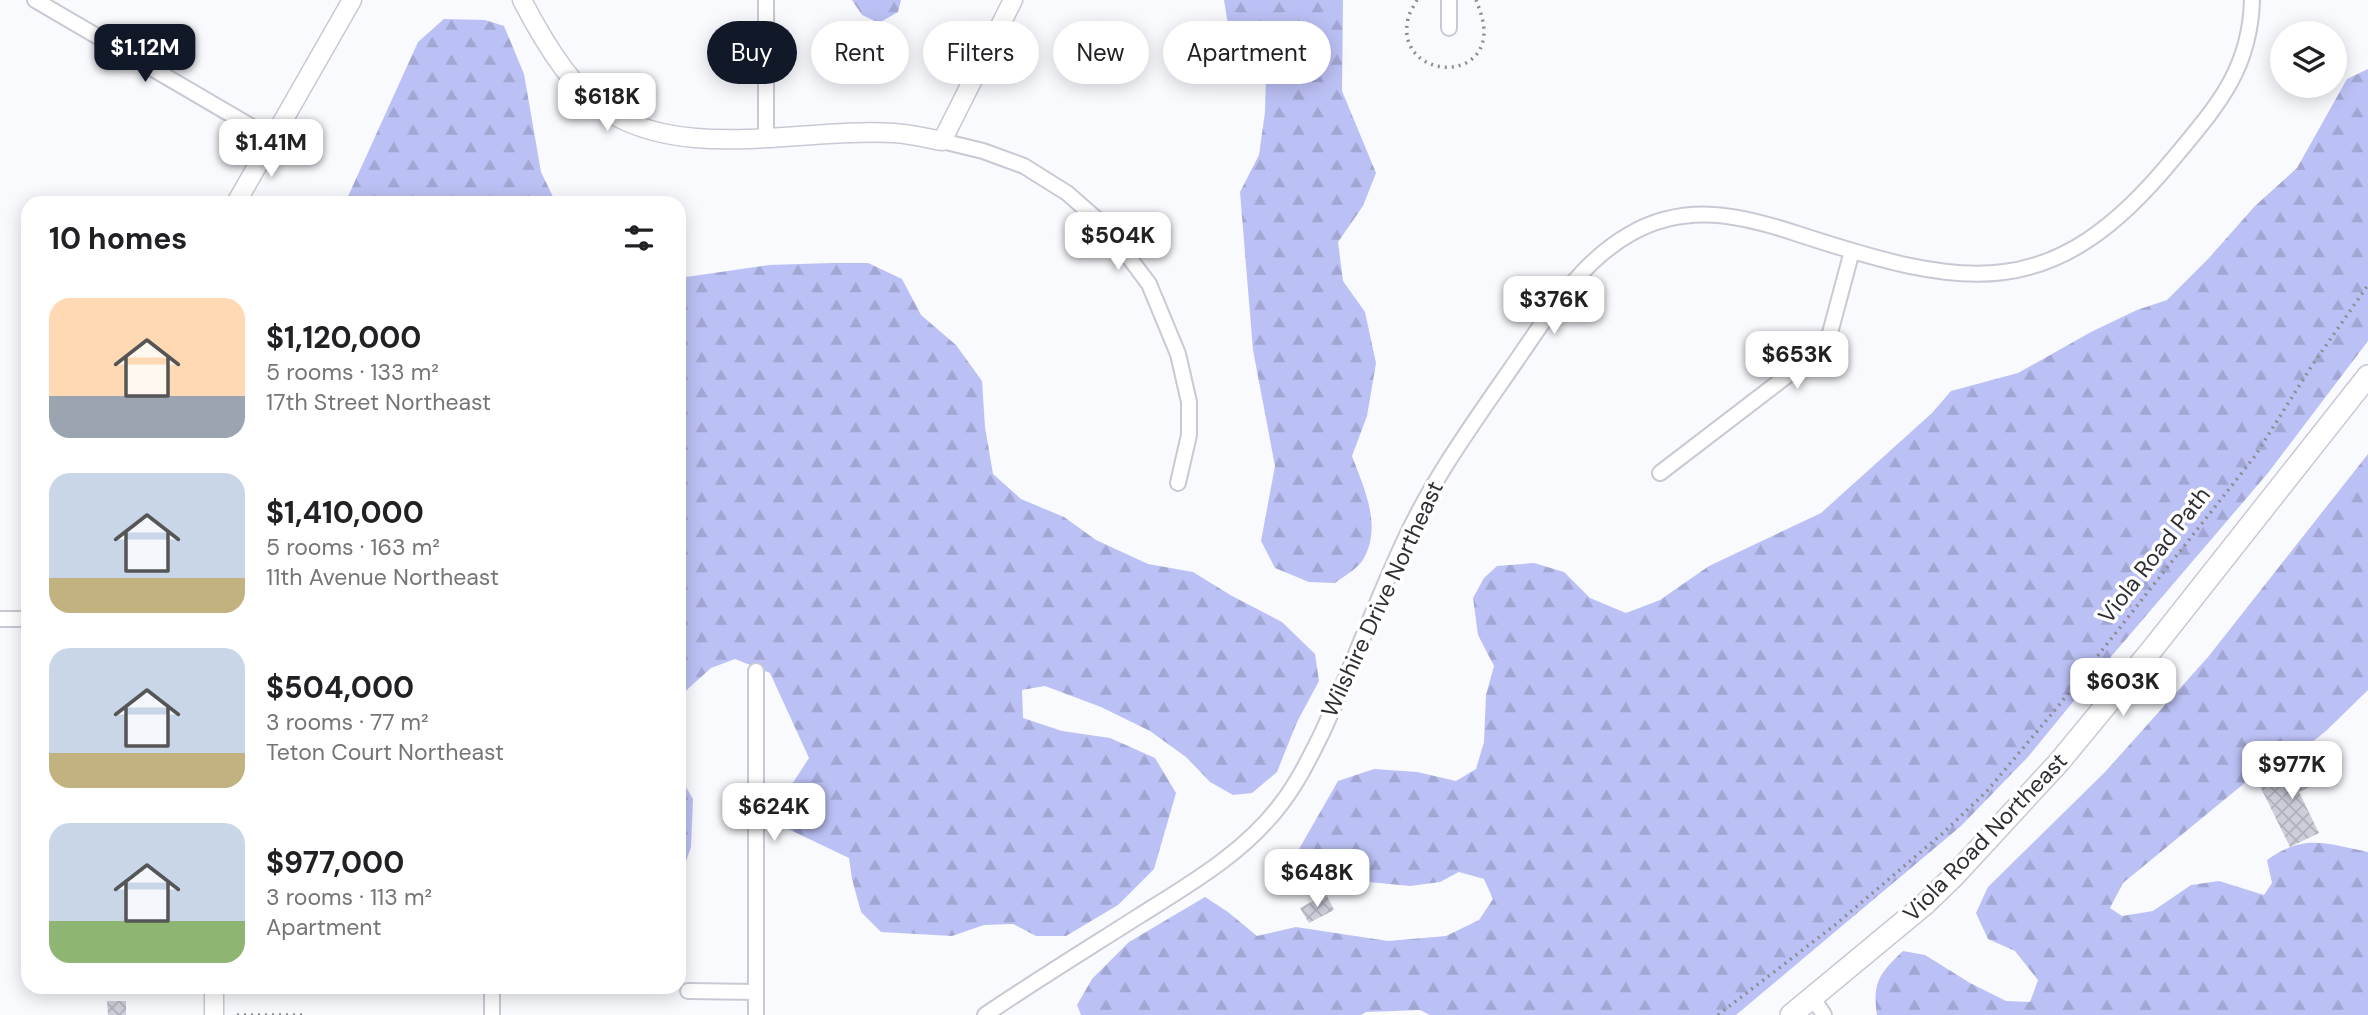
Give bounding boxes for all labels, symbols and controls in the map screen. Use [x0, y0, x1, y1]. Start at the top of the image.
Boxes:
chip: Buy [707, 21, 797, 84]
chip: Rent [811, 21, 909, 84]
chip: Filters [923, 21, 1039, 84]
chip: New [1053, 21, 1149, 84]
chip: Apartment [1163, 21, 1331, 84]
map controls [2270, 21, 2347, 98]
button: layers [2270, 21, 2347, 98]
pin: $1.12M [88, 24, 202, 84]
text: $1.12M [110, 32, 180, 62]
pin: $618K [558, 74, 656, 133]
text: $618K [574, 81, 640, 111]
pin: $1.41M [214, 120, 328, 179]
text: $1.41M [235, 127, 307, 157]
pin: $504K [1069, 212, 1167, 272]
text: 10 homes [49, 219, 187, 258]
icon: filters [620, 219, 658, 257]
text: $504K [1081, 220, 1155, 250]
pin: $376K [1505, 276, 1603, 336]
text: $376K [1519, 284, 1589, 314]
text: $1,120,000 [266, 318, 422, 357]
icon: home [105, 326, 189, 410]
pin: $653K [1748, 332, 1846, 391]
text: $653K [1761, 339, 1833, 369]
text: 5 rooms · 133 m² [266, 357, 439, 387]
text: 17th Street Northeast [266, 387, 491, 417]
street label: Wilshire Drive Northeast [1314, 476, 1450, 722]
street label: Viola Road Path [2091, 481, 2217, 629]
text: $1,410,000 [266, 493, 424, 532]
icon: home [105, 501, 189, 585]
text: 5 rooms · 163 m² [266, 532, 440, 562]
text: 11th Avenue Northeast [266, 562, 499, 592]
pin: $603K [2074, 658, 2172, 718]
text: $603K [2086, 666, 2160, 696]
text: $504,000 [266, 668, 414, 707]
icon: home [105, 676, 189, 760]
text: 3 rooms · 77 m² [266, 707, 429, 737]
text: Teton Court Northeast [266, 737, 504, 767]
pin: $977K [2243, 742, 2341, 801]
street label: Viola Road Northeast [1896, 746, 2074, 928]
text: $977K [2258, 749, 2326, 779]
pin: $624K [725, 784, 823, 843]
text: $624K [738, 791, 810, 821]
text: $977,000 [266, 843, 404, 882]
pin: $648K [1268, 850, 1366, 909]
icon: home [105, 851, 189, 935]
text: $648K [1280, 857, 1354, 887]
text: 3 rooms · 113 m² [266, 882, 432, 912]
text: Apartment [266, 912, 381, 942]

